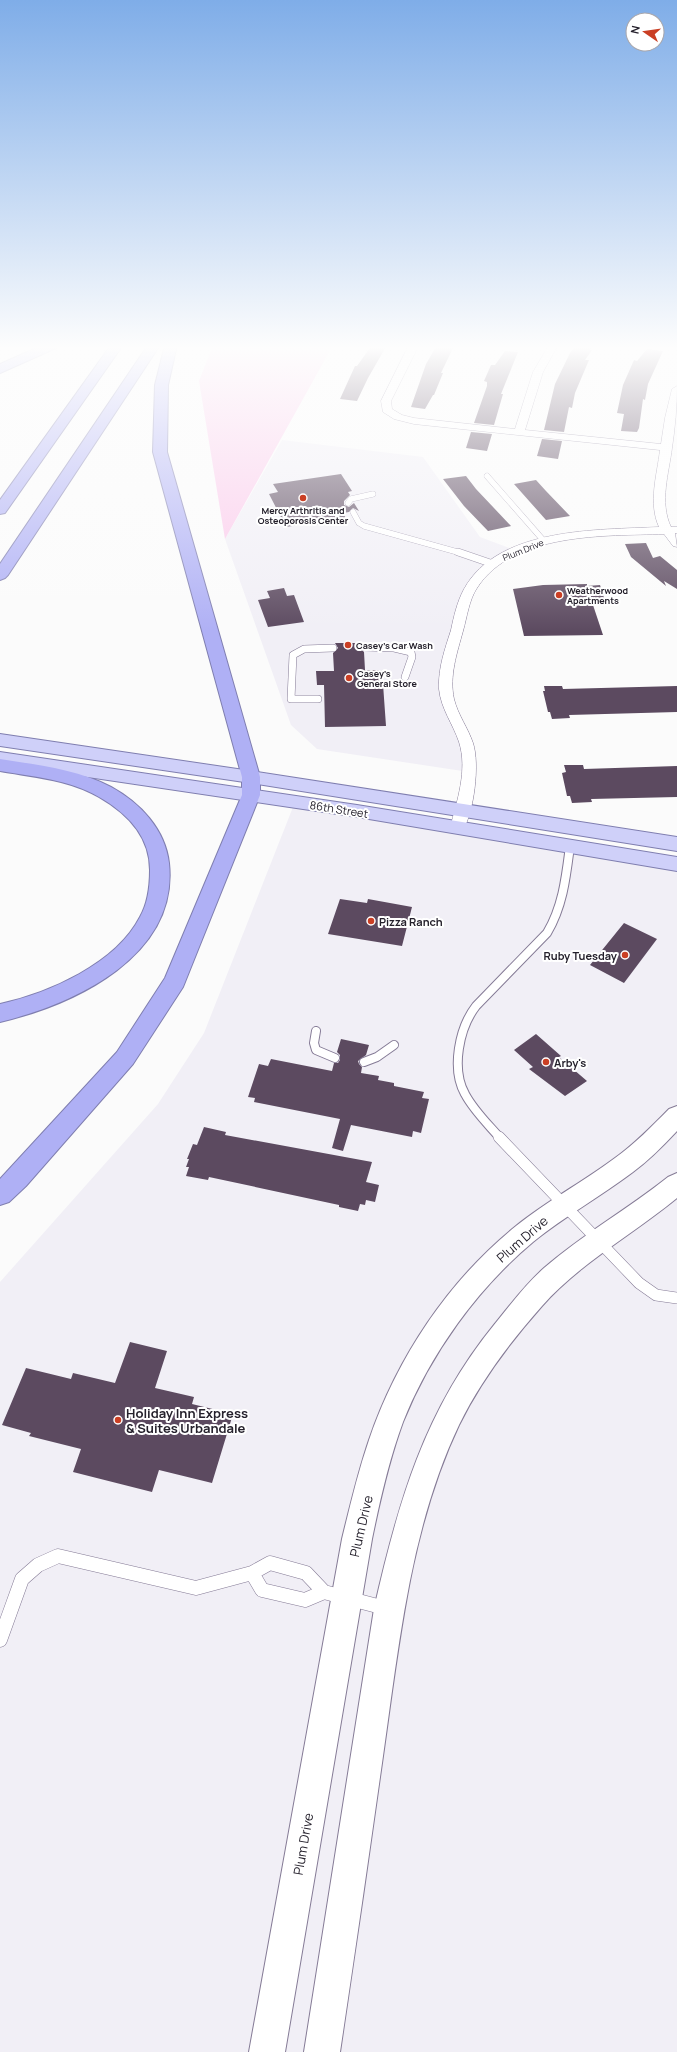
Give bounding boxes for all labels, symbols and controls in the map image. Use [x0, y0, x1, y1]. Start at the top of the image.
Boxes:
north arrow [625, 12, 665, 52]
text: N [627, 24, 643, 35]
marker: Mercy Arthritis and Osteoporosis Center [298, 493, 308, 503]
place label: Mercy Arthritis and Osteoporosis Center [258, 504, 349, 527]
street label: Plum Drive [500, 536, 546, 564]
place label: Weatherwood Apartments [567, 584, 628, 607]
marker: Weatherwood Apartments [554, 590, 564, 600]
place label: Casey's Car Wash [356, 639, 433, 652]
marker: Casey's Car Wash [343, 640, 353, 650]
place label: Casey's General Store [357, 667, 417, 690]
marker: Casey's General Store [344, 673, 354, 683]
street label: 86th Street [309, 797, 369, 821]
place label: Pizza Ranch [379, 914, 443, 929]
marker: Pizza Ranch [366, 916, 376, 926]
place label: Ruby Tuesday [544, 948, 618, 963]
marker: Ruby Tuesday [620, 950, 630, 960]
place label: Arby's [554, 1055, 586, 1070]
marker: Arby's [541, 1057, 551, 1067]
street label: Plum Drive [492, 1211, 552, 1266]
place label: Holiday Inn Express & Suites Urbandale [126, 1404, 248, 1437]
marker: Holiday Inn Express & Suites Urbandale [113, 1415, 123, 1425]
street label: Plum Drive [345, 1493, 377, 1559]
street label: Plum Drive [289, 1811, 317, 1876]

